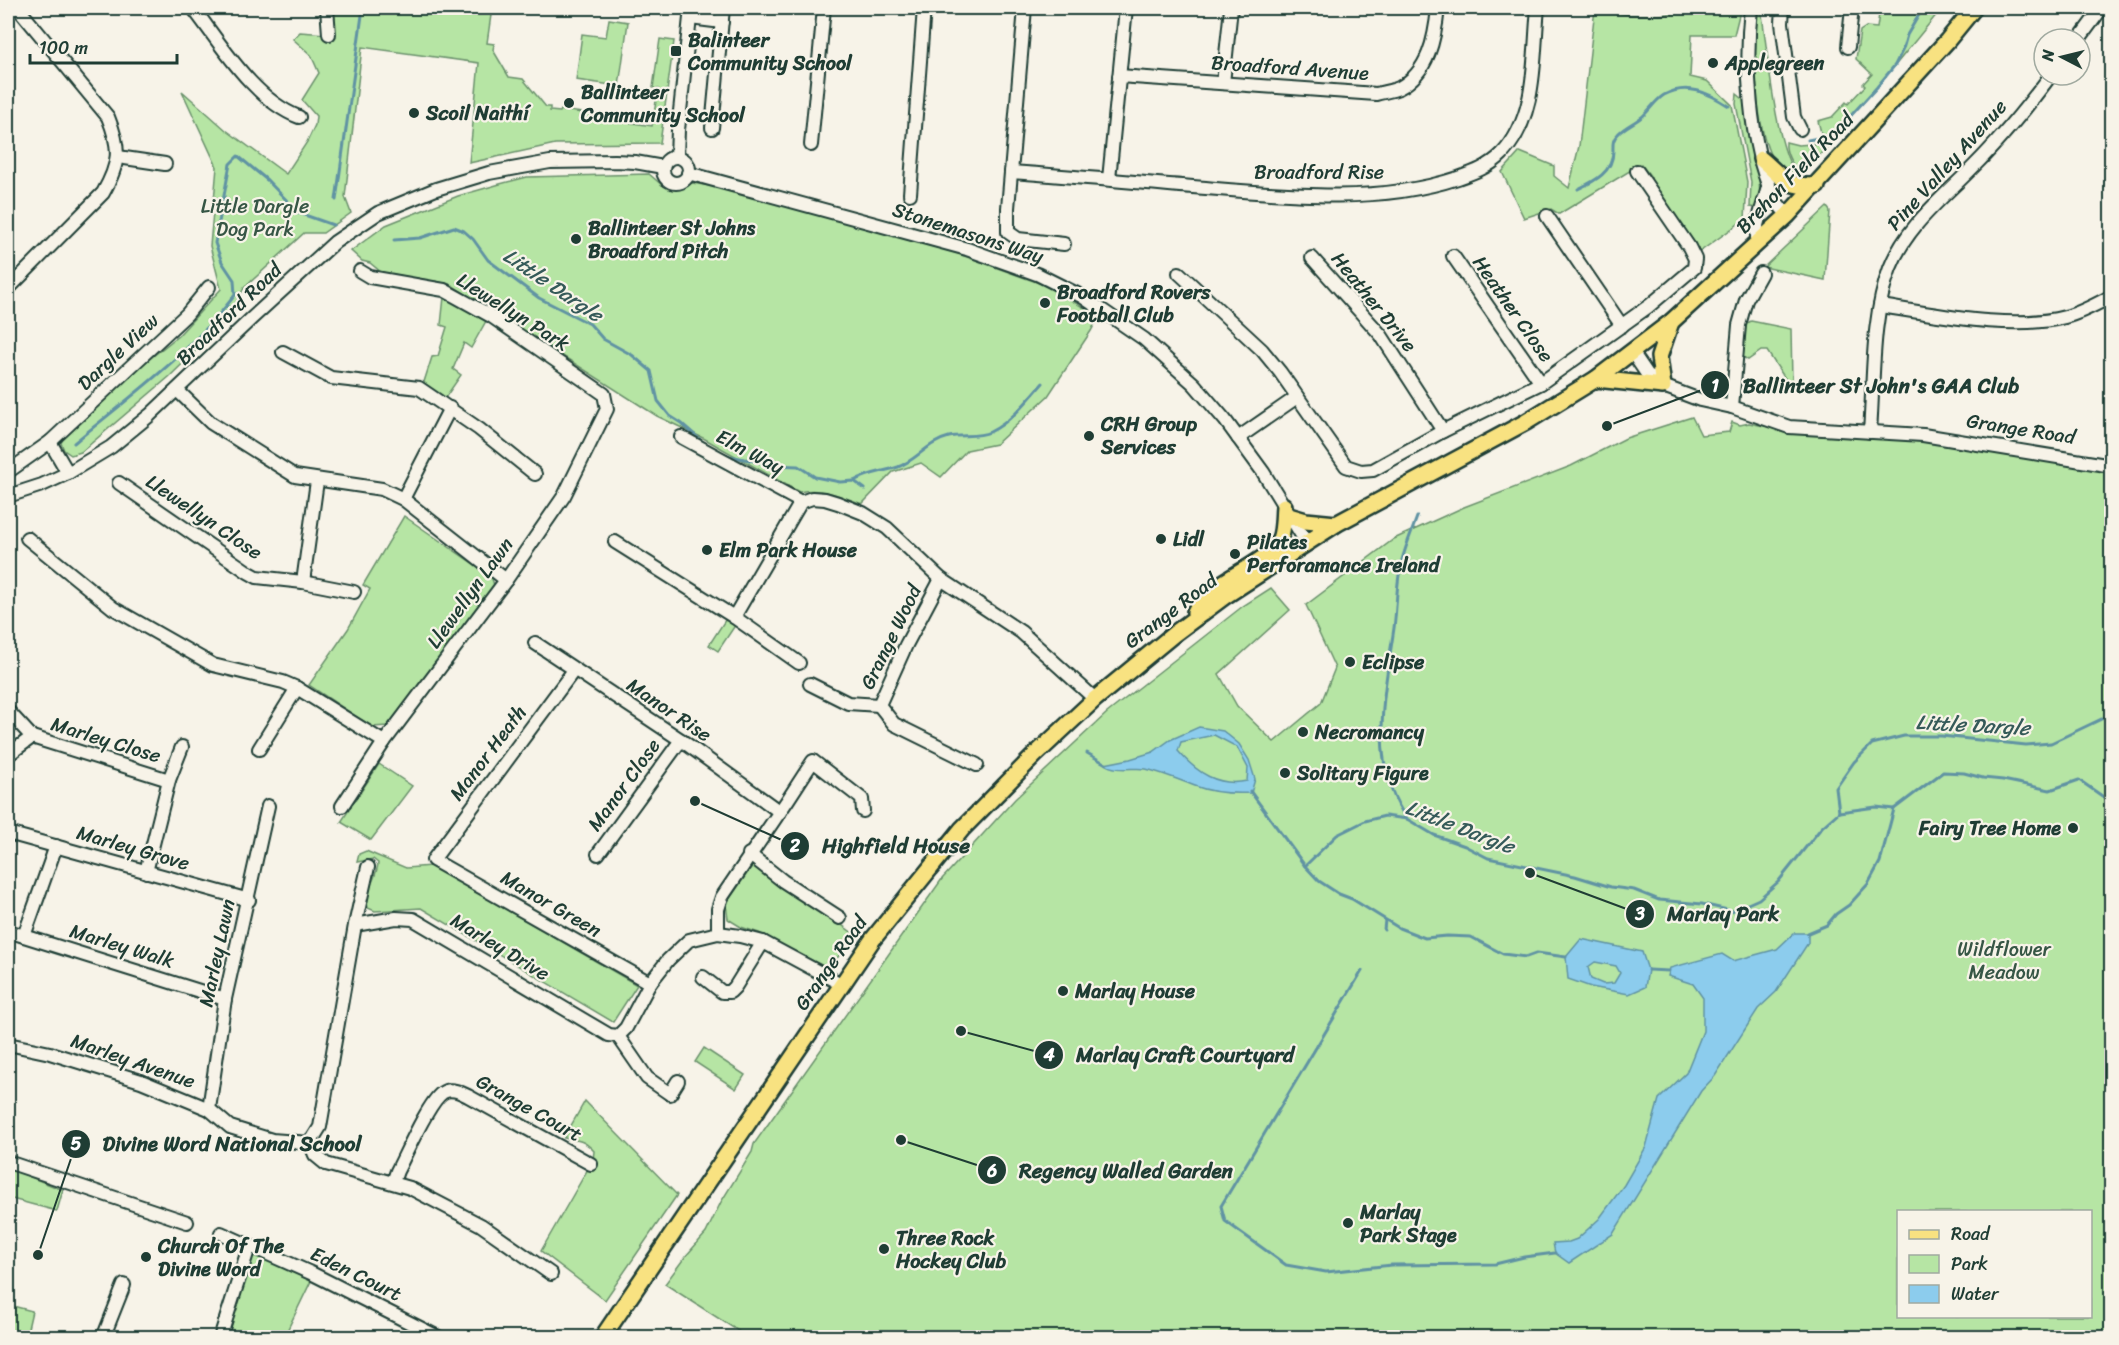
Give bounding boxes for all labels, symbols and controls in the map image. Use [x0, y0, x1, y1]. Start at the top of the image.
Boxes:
place label: Balinteer Community School [687, 23, 853, 81]
scale bar [30, 27, 177, 65]
north arrow [2032, 27, 2092, 87]
text: 100 m [39, 32, 88, 64]
marker: Balinteer Community School [669, 44, 683, 58]
street label: Broadford Avenue [1210, 45, 1370, 91]
place label: Applegreen [1724, 46, 1824, 81]
text: N [2032, 47, 2063, 63]
marker: Applegreen [1706, 56, 1720, 70]
place label: Ballinteer Community School [580, 75, 746, 133]
street label: Pine Valley Avenue [1878, 91, 2016, 239]
place label: Scoil Naithí [425, 96, 531, 131]
marker: Ballinteer Community School [562, 96, 576, 110]
street label: Brehon Field Road [1727, 103, 1864, 242]
marker: Scoil Naithí [407, 106, 421, 120]
street label: Broadford Rise [1254, 155, 1384, 190]
park label: Little Dargle Dog Park [201, 189, 309, 247]
street label: Stonemasons Way [888, 192, 1049, 274]
place label: Ballinteer St Johns Broadford Pitch [588, 211, 756, 269]
marker: Ballinteer St Johns Broadford Pitch [569, 232, 583, 246]
water label: Little Dargle [495, 237, 613, 334]
street label: Heather Drive [1322, 244, 1426, 360]
street label: Heather Close [1463, 248, 1563, 370]
street label: Broadford Road [168, 253, 291, 374]
street label: Llewellyn Park [449, 263, 577, 361]
place label: Broadford Rovers Football Club [1056, 275, 1211, 333]
marker: Broadford Rovers Football Club [1038, 296, 1052, 310]
street label: Dargle View [69, 304, 167, 400]
callout: Ballinteer St John's GAA Club [1700, 366, 2032, 405]
text: Ballinteer St John's GAA Club [1743, 367, 2019, 405]
text: 1 [1711, 370, 1719, 402]
street label: Grange Road [1964, 403, 2079, 455]
place label: CRH Group Services [1100, 407, 1198, 465]
street label: Elm Way [710, 419, 791, 485]
marker: CRH Group Services [1082, 429, 1096, 443]
street label: Llewellyn Close [138, 465, 270, 569]
place label: Lidl [1173, 522, 1205, 557]
place label: Pilates Perforamance Ireland [1247, 525, 1442, 583]
street label: Llewellyn Lawn [417, 530, 523, 656]
marker: Lidl [1154, 532, 1168, 546]
place label: Elm Park House [719, 533, 858, 568]
marker: Elm Park House [700, 543, 714, 557]
marker: Pilates Perforamance Ireland [1228, 547, 1242, 561]
street label: Grange Road [1117, 563, 1226, 658]
street label: Grange Wood [850, 577, 932, 695]
place label: Eclipse [1362, 645, 1425, 680]
marker: Eclipse [1343, 655, 1357, 669]
street label: Manor Rise [619, 668, 719, 752]
street label: Manor Heath [440, 697, 536, 809]
water label: Little Dargle [1915, 703, 2033, 747]
street label: Marley Close [47, 707, 165, 773]
place label: Necromancy [1314, 715, 1425, 750]
marker: Necromancy [1296, 725, 1310, 739]
street label: Manor Close [578, 731, 670, 839]
place label: Solitary Figure [1296, 756, 1429, 791]
marker: Solitary Figure [1278, 766, 1292, 780]
water label: Little Dargle [1400, 789, 1522, 866]
place label: Fairy Tree Home [1918, 811, 2061, 846]
street label: Marley Grove [72, 815, 194, 881]
marker: Fairy Tree Home [2066, 821, 2080, 835]
callout: Highfield House [780, 826, 982, 865]
text: Highfield House [821, 827, 970, 865]
text: 2 [789, 830, 801, 862]
street label: Manor Green [494, 861, 608, 947]
callout: Marlay Park [1625, 894, 1791, 933]
street label: Marley Lawn [188, 895, 246, 1010]
text: Marlay Park [1666, 895, 1780, 933]
text: 3 [1634, 898, 1645, 930]
street label: Marley Drive [443, 903, 557, 991]
street label: Grange Road [785, 907, 878, 1018]
street label: Marley Walk [65, 914, 179, 979]
park label: Wildflower Meadow [1957, 932, 2051, 990]
place label: Marlay House [1074, 974, 1196, 1009]
marker: Marlay House [1056, 984, 1070, 998]
street label: Marley Avenue [66, 1023, 200, 1099]
callout: Marlay Craft Courtyard [1034, 1035, 1306, 1074]
text: Marlay Craft Courtyard [1075, 1036, 1296, 1074]
text: 4 [1042, 1039, 1055, 1071]
street label: Grange Court [469, 1064, 589, 1152]
callout: Divine Word National School [61, 1124, 374, 1163]
text: Divine Word National School [103, 1125, 362, 1163]
text: 5 [71, 1128, 82, 1160]
callout: Regency Walled Garden [977, 1151, 1245, 1190]
text: Regency Walled Garden [1018, 1152, 1234, 1190]
text: 6 [986, 1155, 997, 1187]
place label: Marlay Park Stage [1359, 1195, 1457, 1253]
legend [1897, 1210, 2092, 1318]
marker: Marlay Park Stage [1341, 1216, 1355, 1230]
text: Road [1951, 1218, 1991, 1250]
place label: Three Rock Hockey Club [895, 1221, 1007, 1279]
place label: Church Of The Divine Word [157, 1229, 285, 1287]
street label: Eden Court [304, 1237, 408, 1311]
marker: Three Rock Hockey Club [877, 1242, 891, 1256]
text: Park [1951, 1248, 1988, 1280]
marker: Church Of The Divine Word [139, 1250, 153, 1264]
text: Water [1951, 1278, 2000, 1310]

